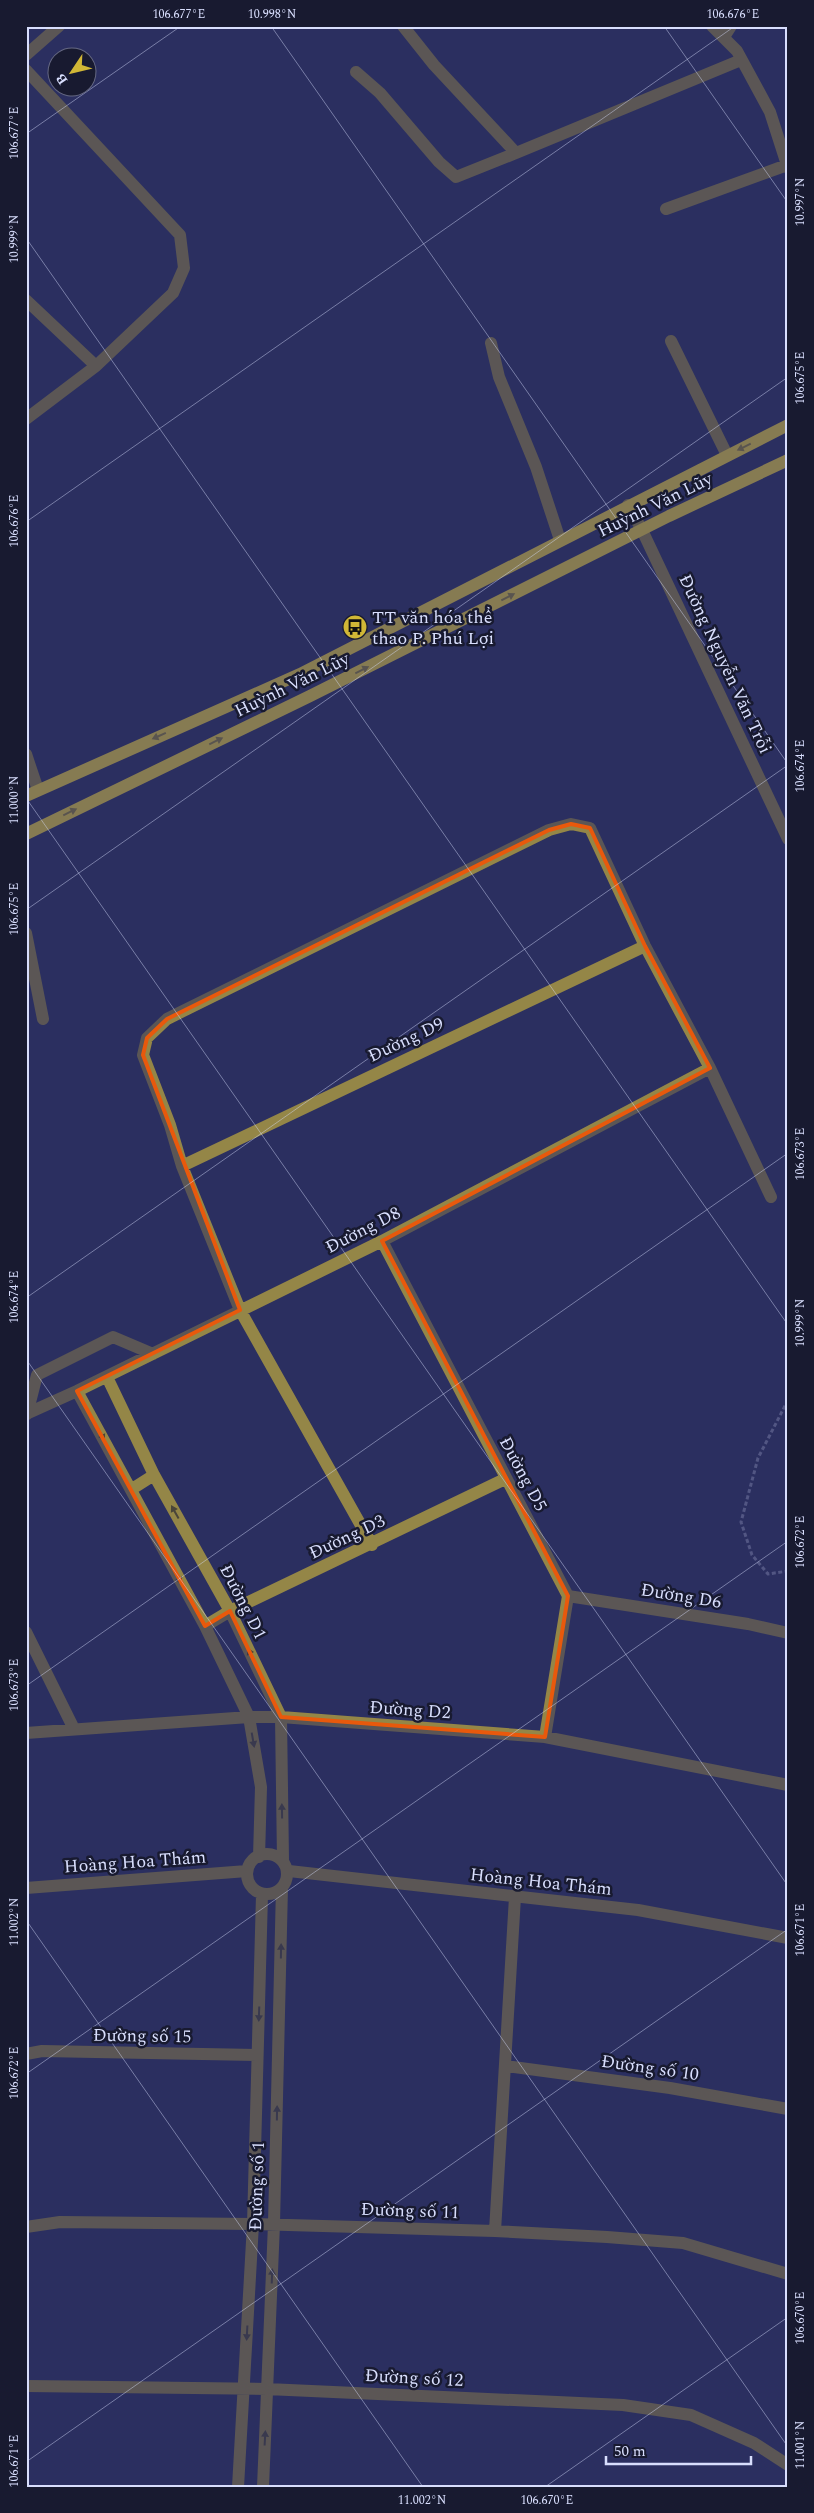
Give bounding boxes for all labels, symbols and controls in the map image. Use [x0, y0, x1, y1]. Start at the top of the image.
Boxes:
text: 106.677°E [153, 5, 205, 24]
text: 10.998°N [248, 5, 296, 24]
text: 106.676°E [707, 5, 759, 24]
north arrow [48, 48, 98, 98]
text: B [50, 69, 73, 89]
text: 106.677°E [5, 107, 24, 159]
text: 10.997°N [791, 178, 810, 226]
text: 10.999°N [5, 215, 24, 263]
text: 106.675°E [791, 352, 810, 404]
one-way arrow [737, 443, 751, 451]
street label: Huỳnh Văn Lũy [593, 465, 718, 545]
text: 106.676°E [5, 495, 24, 547]
street label: Đường Nguyễn Văn Trỗi [671, 570, 779, 758]
one-way arrow [500, 593, 515, 601]
place label: TT văn hóa thể thao P. Phú Lợi [372, 604, 494, 652]
bus stop icon: TT văn hóa thể thao P. Phú Lợi [342, 614, 368, 640]
street label: Huỳnh Văn Lũy [230, 645, 355, 725]
one-way arrow [355, 666, 369, 674]
one-way arrow [152, 733, 166, 741]
one-way arrow [209, 737, 223, 745]
text: 106.674°E [791, 740, 810, 792]
text: 11.000°N [5, 776, 24, 824]
one-way arrow [63, 808, 77, 816]
text: 106.675°E [5, 883, 24, 935]
street label: Đường D9 [363, 1011, 449, 1069]
text: 106.673°E [791, 1128, 810, 1180]
street label: Đường D8 [321, 1199, 405, 1261]
text: 106.674°E [5, 1271, 24, 1323]
text: 10.999°N [791, 1299, 810, 1347]
one-way arrow [97, 1426, 105, 1441]
street label: Đường D5 [492, 1432, 554, 1516]
one-way arrow [171, 1505, 179, 1519]
street label: Đường D3 [304, 1508, 390, 1566]
text: 106.672°E [791, 1516, 810, 1568]
street label: Đường D1 [212, 1560, 274, 1644]
one-way arrow [174, 1570, 183, 1584]
street label: Đường D6 [639, 1576, 723, 1616]
one-way arrow [247, 1648, 256, 1663]
text: 106.673°E [5, 1659, 24, 1711]
street label: Đường D2 [368, 1694, 452, 1726]
one-way arrow [249, 1732, 257, 1748]
one-way arrow [278, 1803, 286, 1819]
street label: Hoàng Hoa Thám [63, 1844, 207, 1880]
street label: Hoàng Hoa Thám [469, 1861, 613, 1903]
text: 11.002°N [5, 1898, 24, 1946]
text: 106.671°E [791, 1904, 810, 1956]
one-way arrow [277, 1943, 285, 1959]
one-way arrow [254, 2006, 262, 2022]
street label: Đường số 15 [93, 2022, 191, 2050]
text: 106.672°E [5, 2047, 24, 2099]
street label: Đường số 10 [599, 2048, 701, 2088]
one-way arrow [273, 2105, 281, 2121]
street label: Đường số 1 [242, 2141, 272, 2231]
street label: Đường số 11 [360, 2196, 460, 2226]
one-way arrow [268, 2267, 276, 2283]
text: 106.670°E [791, 2292, 810, 2344]
one-way arrow [242, 2326, 250, 2342]
street label: Đường số 12 [364, 2362, 464, 2394]
text: 11.001°N [791, 2421, 810, 2469]
one-way arrow [261, 2430, 269, 2446]
scale bar [606, 2433, 752, 2465]
text: 106.671°E [5, 2435, 24, 2487]
text: 50 m [614, 2440, 646, 2463]
text: 11.002°N [398, 2491, 446, 2510]
text: 106.670°E [521, 2491, 573, 2510]

